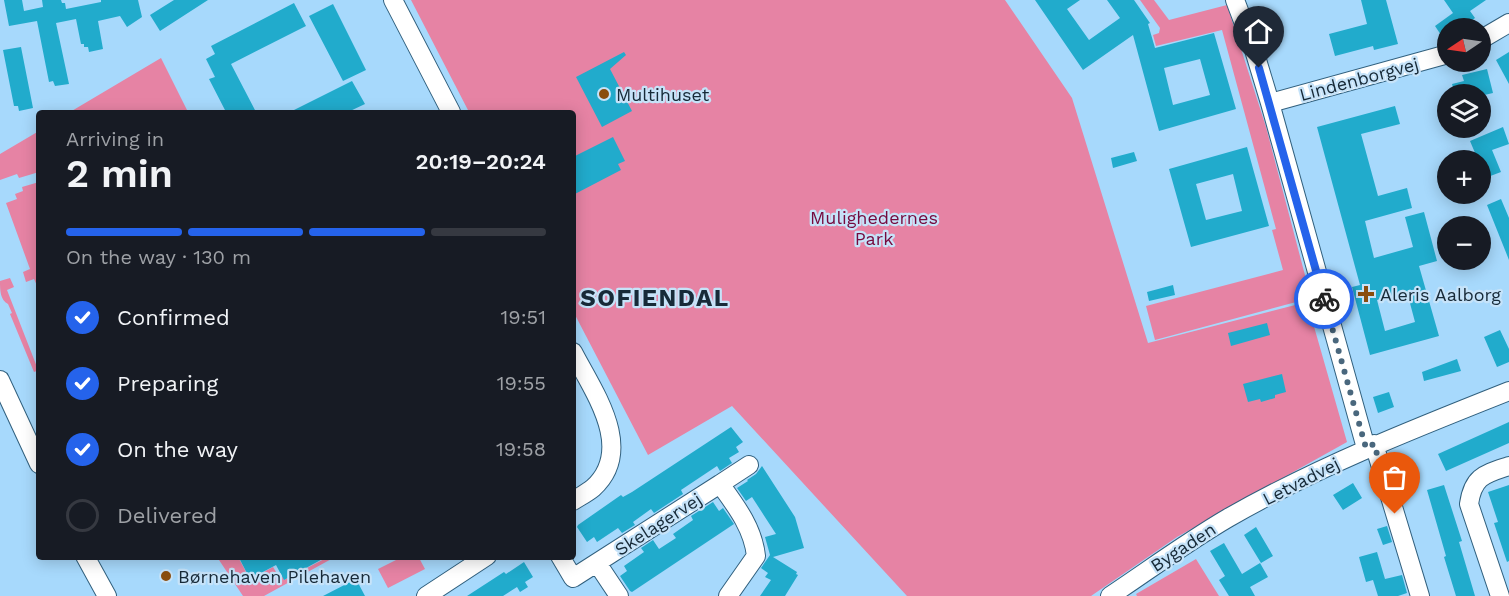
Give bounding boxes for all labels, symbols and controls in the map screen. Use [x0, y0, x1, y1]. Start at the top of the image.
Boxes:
pin [1233, 6, 1284, 68]
icon: home [1242, 15, 1275, 48]
north arrow [1437, 18, 1491, 72]
map controls [1437, 18, 1491, 270]
street label: Lindenborgvej [1297, 53, 1421, 105]
place label: Multihuset [616, 84, 710, 105]
button: layers [1437, 84, 1491, 138]
marker: Multihuset [597, 87, 611, 101]
text: Arriving in [66, 127, 164, 151]
text: 20:19–20:24 [416, 149, 546, 174]
button: + [1437, 150, 1491, 204]
text: 2 min [66, 151, 173, 196]
park label: Mulighedernes Park [810, 207, 938, 249]
button: − [1437, 216, 1491, 270]
text: On the way · 130 m [66, 245, 251, 269]
courier [1294, 269, 1354, 329]
icon: bike [1308, 283, 1341, 316]
district label: SOFIENDAL [580, 284, 730, 312]
place label: Aleris Aalborg [1380, 284, 1501, 305]
marker: Aleris Aalborg [1357, 285, 1375, 303]
icon: check [66, 301, 99, 334]
text: Confirmed [117, 305, 230, 330]
text: 19:51 [501, 305, 546, 329]
icon: check [66, 367, 99, 400]
text: Preparing [117, 371, 218, 396]
text: 19:55 [497, 371, 546, 395]
icon: check [66, 433, 99, 466]
text: On the way [117, 437, 238, 462]
text: 19:58 [496, 437, 546, 461]
pin [1369, 452, 1420, 514]
street label: Letvadvej [1259, 453, 1343, 509]
icon: bag [1378, 461, 1411, 494]
street label: Skelagervej [611, 488, 705, 560]
text: Delivered [117, 503, 217, 528]
street label: Bygaden [1146, 518, 1220, 576]
place label: Børnehaven Pilehaven [178, 566, 371, 587]
marker: Børnehaven Pilehaven [159, 569, 173, 583]

